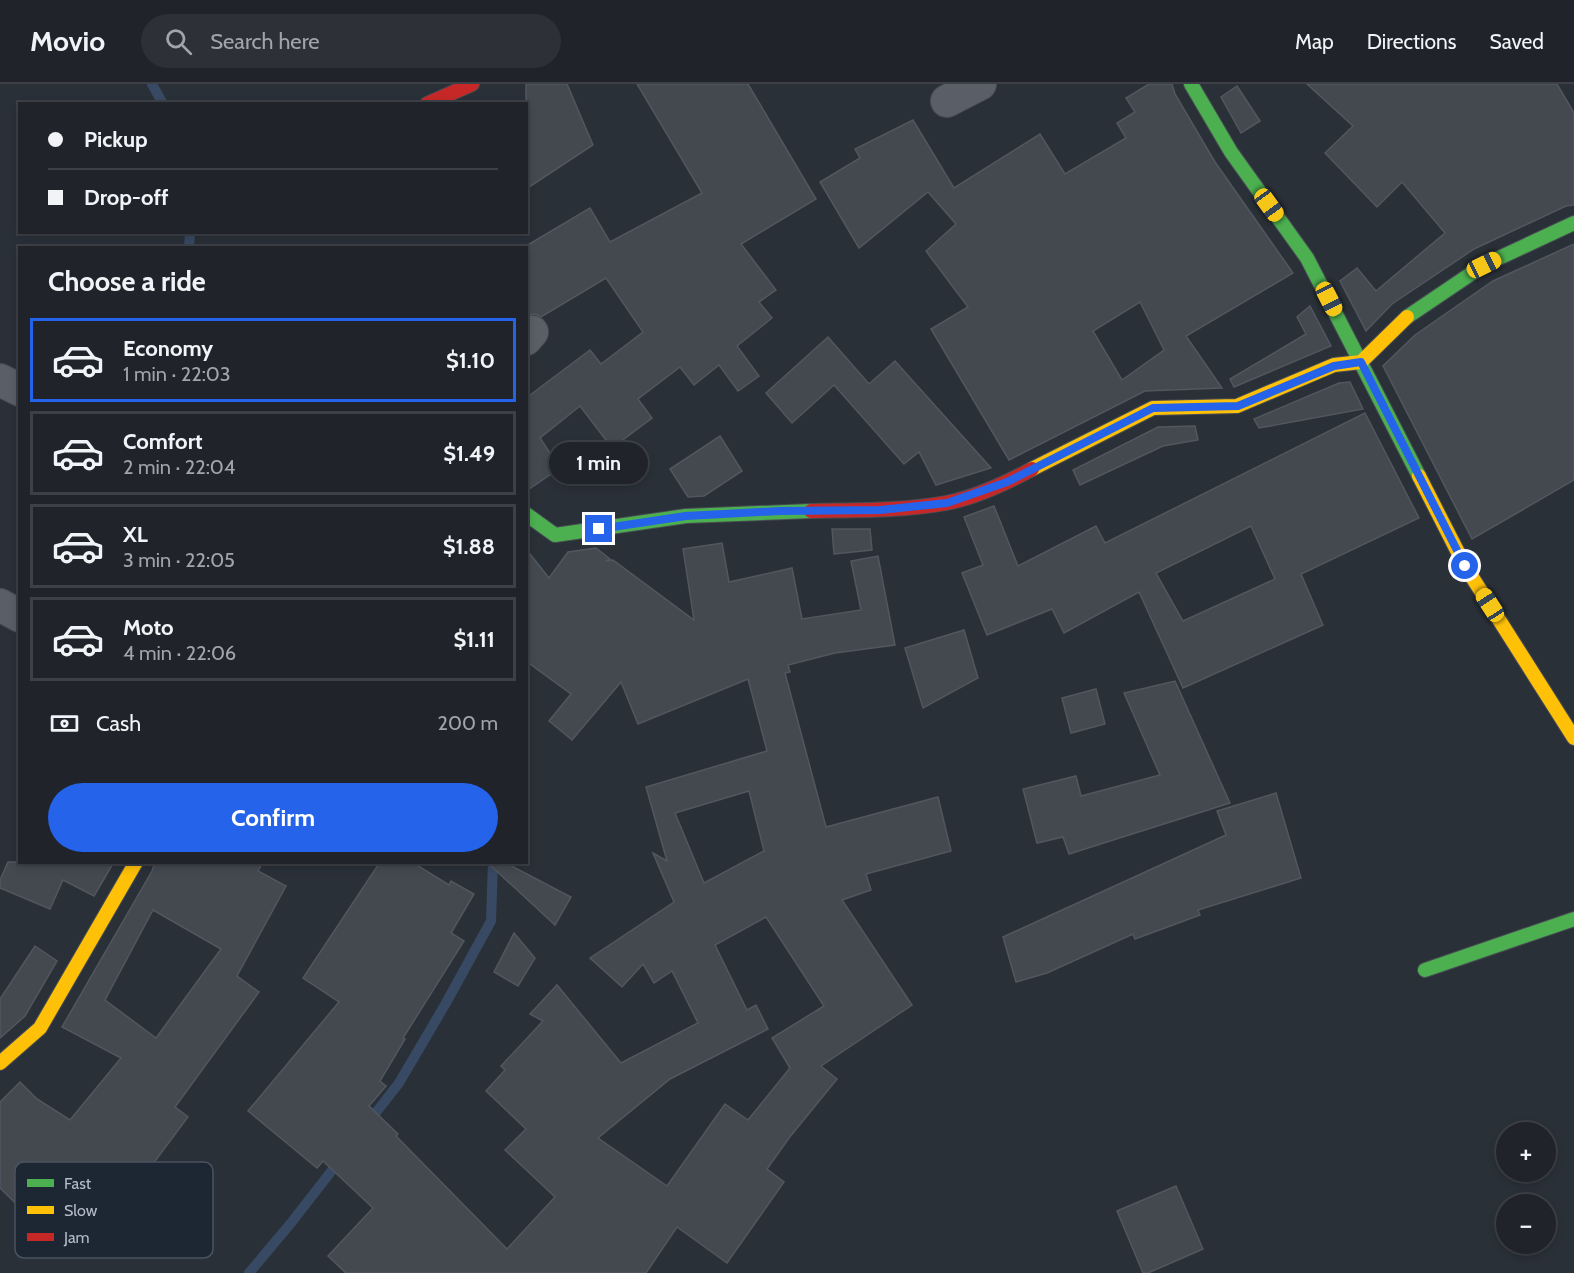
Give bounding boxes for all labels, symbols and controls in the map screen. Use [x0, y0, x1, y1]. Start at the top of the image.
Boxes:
search box [141, 14, 561, 68]
text: Movio [30, 24, 105, 58]
icon: search [162, 25, 195, 58]
text: Search here [210, 28, 320, 55]
text: Map [1295, 29, 1334, 54]
text: Directions [1367, 29, 1456, 54]
text: Saved [1489, 29, 1544, 54]
text: Pickup [84, 126, 148, 153]
text: Drop-off [84, 184, 168, 211]
car [1251, 185, 1287, 225]
car [1464, 249, 1504, 281]
text: Choose a ride [48, 265, 206, 298]
car [1313, 279, 1345, 319]
icon: car [51, 333, 105, 387]
text: Economy [123, 335, 213, 362]
text: $1.10 [446, 347, 495, 374]
text: 1 min · 22:03 [123, 362, 231, 386]
icon: car [51, 426, 105, 480]
text: Comfort [123, 428, 202, 455]
text: $1.49 [443, 440, 495, 467]
callout: 1 min [550, 442, 648, 484]
text: 1 min [576, 451, 621, 475]
text: 2 min · 22:04 [123, 455, 235, 479]
route end [585, 515, 612, 542]
icon: car [51, 519, 105, 573]
text: XL [123, 521, 148, 548]
text: $1.88 [443, 533, 495, 560]
text: 3 min · 22:05 [123, 548, 235, 572]
route start [1451, 552, 1478, 579]
car [1473, 585, 1507, 625]
icon: car [51, 612, 105, 666]
text: Moto [123, 614, 174, 641]
text: $1.11 [453, 626, 495, 653]
text: 4 min · 22:06 [123, 641, 236, 665]
icon: cash [48, 707, 81, 740]
text: Cash [96, 710, 141, 737]
text: 200 m [438, 711, 498, 735]
button: Confirm [48, 783, 498, 852]
map controls [1496, 1122, 1556, 1254]
button: + [1496, 1122, 1556, 1182]
legend [15, 1162, 213, 1258]
text: Fast [64, 1174, 92, 1193]
button: − [1496, 1194, 1556, 1254]
text: Slow [64, 1201, 98, 1220]
text: Jam [63, 1228, 90, 1247]

